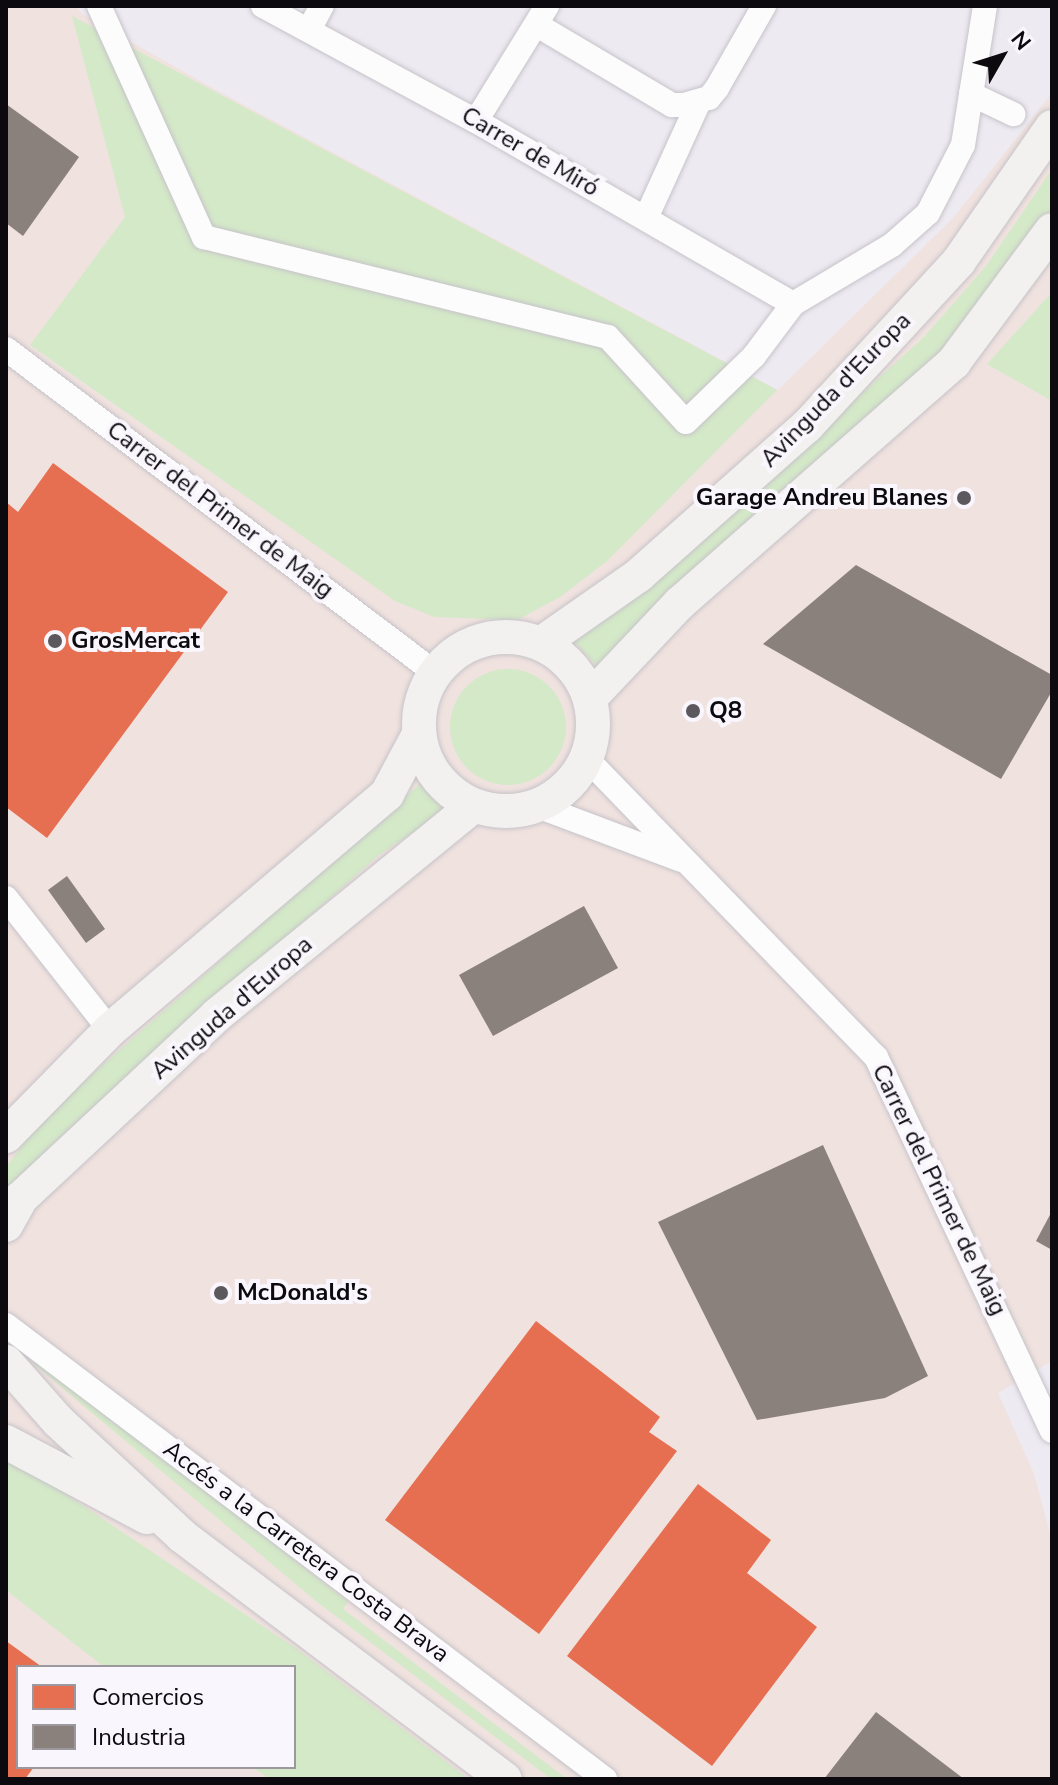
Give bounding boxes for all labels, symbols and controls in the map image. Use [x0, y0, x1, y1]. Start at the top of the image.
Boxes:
north arrow [962, 16, 1042, 96]
text: N [1004, 25, 1037, 57]
street label: Carrer de Miró [456, 101, 604, 203]
street label: Avinguda d'Europa [755, 307, 917, 473]
street label: Carrer del Primer de Maig [101, 415, 339, 605]
place label: Garage Andreu Blanes [696, 484, 948, 512]
marker: Garage Andreu Blanes [955, 489, 973, 507]
place label: GrosMercat [71, 627, 200, 655]
marker: GrosMercat [46, 632, 64, 650]
place label: Q8 [709, 697, 742, 725]
marker: Q8 [684, 702, 702, 720]
street label: Avinguda d'Europa [146, 930, 318, 1086]
street label: Carrer del Primer de Maig [866, 1060, 1012, 1320]
place label: McDonald's [237, 1279, 368, 1307]
marker: McDonald's [212, 1284, 230, 1302]
street label: Accés a la Carretera Costa Brava [157, 1435, 455, 1669]
legend [16, 1665, 296, 1769]
text: Comercios [92, 1681, 204, 1713]
text: Industria [92, 1721, 186, 1753]

